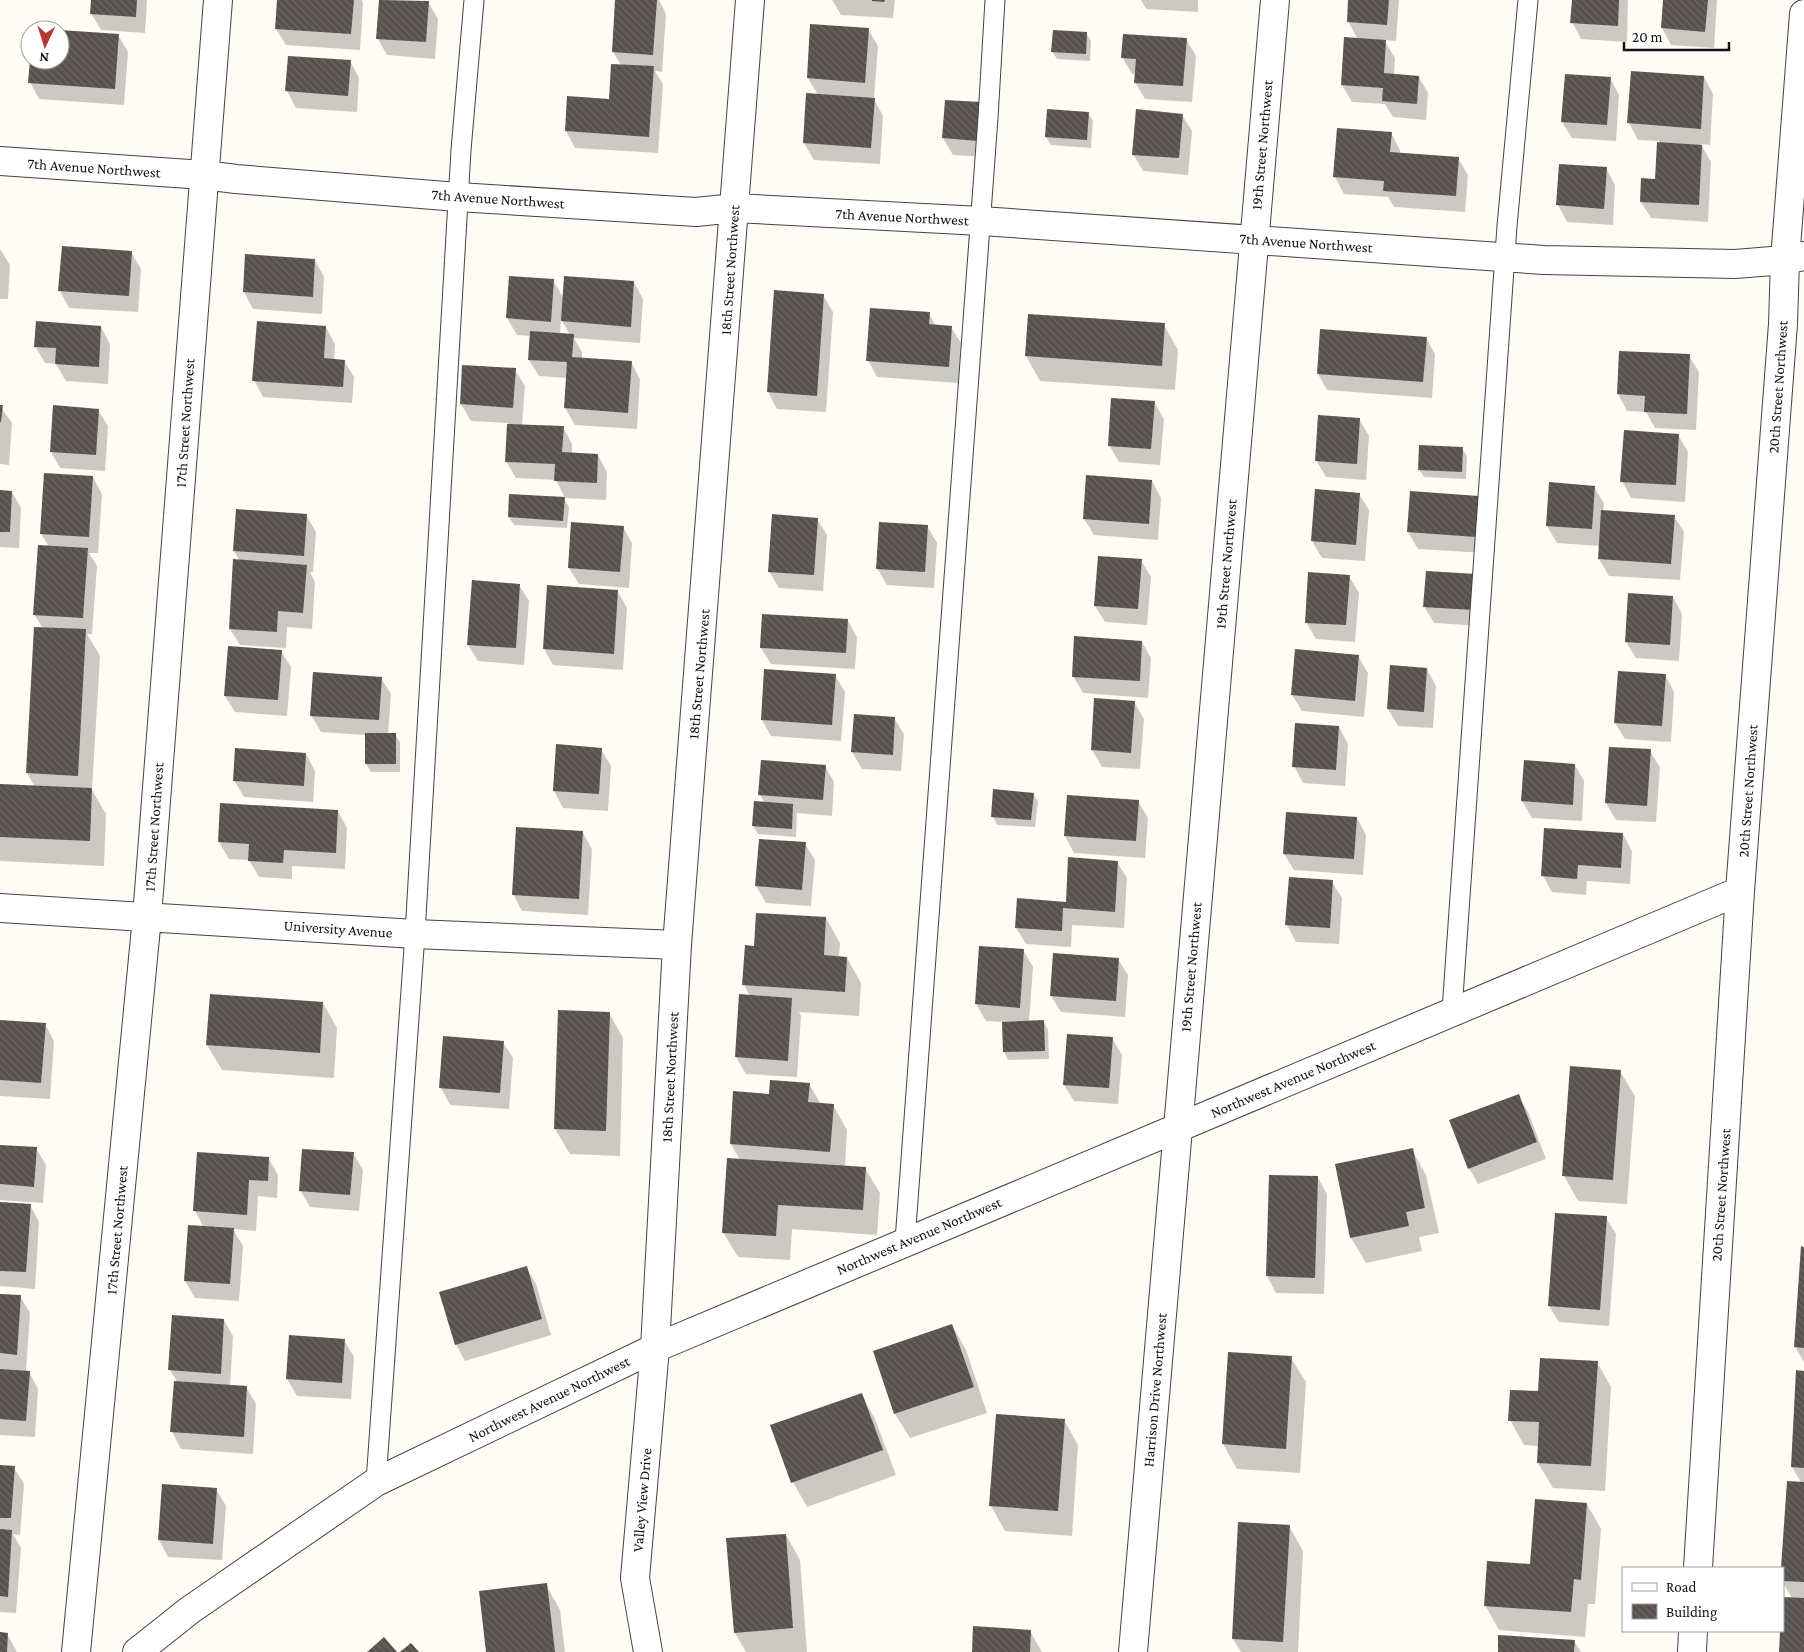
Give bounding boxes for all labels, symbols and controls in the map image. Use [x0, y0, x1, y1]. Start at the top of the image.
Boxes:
north arrow [20, 20, 70, 70]
scale bar [1624, 20, 1729, 52]
text: 20 m [1632, 29, 1663, 45]
text: N [38, 50, 49, 66]
street label: 19th Street Northwest [1248, 78, 1276, 211]
street label: 7th Avenue Northwest [27, 155, 162, 181]
street label: 7th Avenue Northwest [431, 186, 566, 212]
street label: 18th Street Northwest [717, 203, 743, 336]
street label: 7th Avenue Northwest [835, 206, 970, 229]
street label: 7th Avenue Northwest [1239, 230, 1374, 256]
street label: 20th Street Northwest [1765, 319, 1791, 454]
street label: 17th Street Northwest [173, 357, 198, 488]
street label: 19th Street Northwest [1212, 497, 1240, 630]
street label: 18th Street Northwest [685, 607, 713, 740]
street label: 20th Street Northwest [1735, 723, 1761, 858]
street label: 17th Street Northwest [142, 761, 167, 892]
street label: 19th Street Northwest [1177, 900, 1205, 1033]
street label: University Avenue [283, 917, 393, 942]
street label: 18th Street Northwest [659, 1010, 681, 1143]
street label: Northwest Avenue Northwest [1208, 1037, 1379, 1121]
street label: 20th Street Northwest [1708, 1127, 1734, 1262]
street label: 17th Street Northwest [103, 1164, 131, 1295]
street label: Northwest Avenue Northwest [834, 1194, 1005, 1278]
street label: Harrison Drive Northwest [1140, 1311, 1170, 1468]
street label: Northwest Avenue Northwest [466, 1352, 633, 1445]
street label: Valley View Drive [629, 1447, 656, 1553]
legend [1622, 1567, 1784, 1632]
text: Road [1666, 1579, 1697, 1595]
text: Building [1666, 1604, 1717, 1621]

